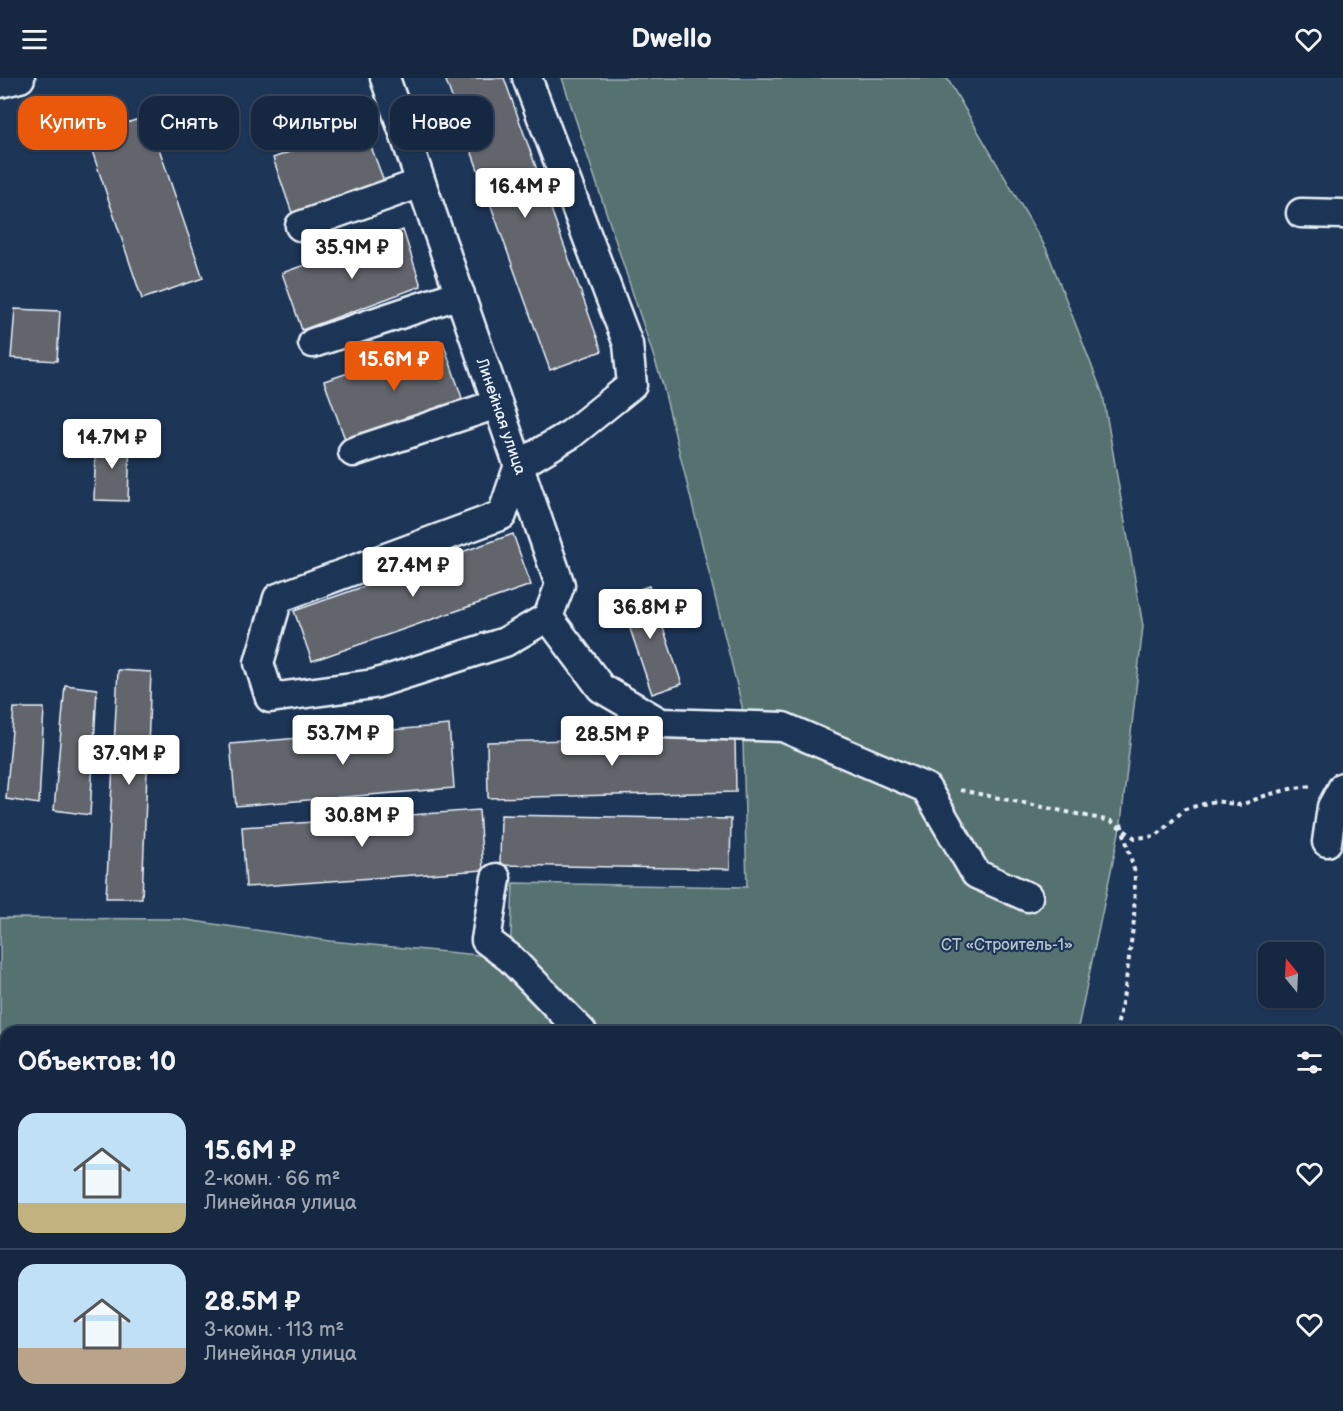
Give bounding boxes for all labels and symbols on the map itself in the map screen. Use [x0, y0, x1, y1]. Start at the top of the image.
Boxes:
pin: 16.4M ₽ [470, 168, 580, 219]
pin: 35.9M ₽ [297, 229, 407, 280]
pin: 15.6M ₽ [339, 341, 449, 392]
street label: Линейная улица [471, 355, 530, 478]
pin: 14.7M ₽ [57, 419, 167, 470]
pin: 27.4M ₽ [358, 547, 468, 598]
pin: 36.8M ₽ [595, 589, 705, 640]
pin: 53.7M ₽ [288, 715, 398, 766]
pin: 28.5M ₽ [557, 716, 667, 767]
pin: 37.9M ₽ [74, 735, 184, 786]
pin: 30.8M ₽ [307, 797, 417, 848]
park label: СТ «Строитель-1» [941, 936, 1073, 955]
north arrow [1258, 942, 1324, 1008]

